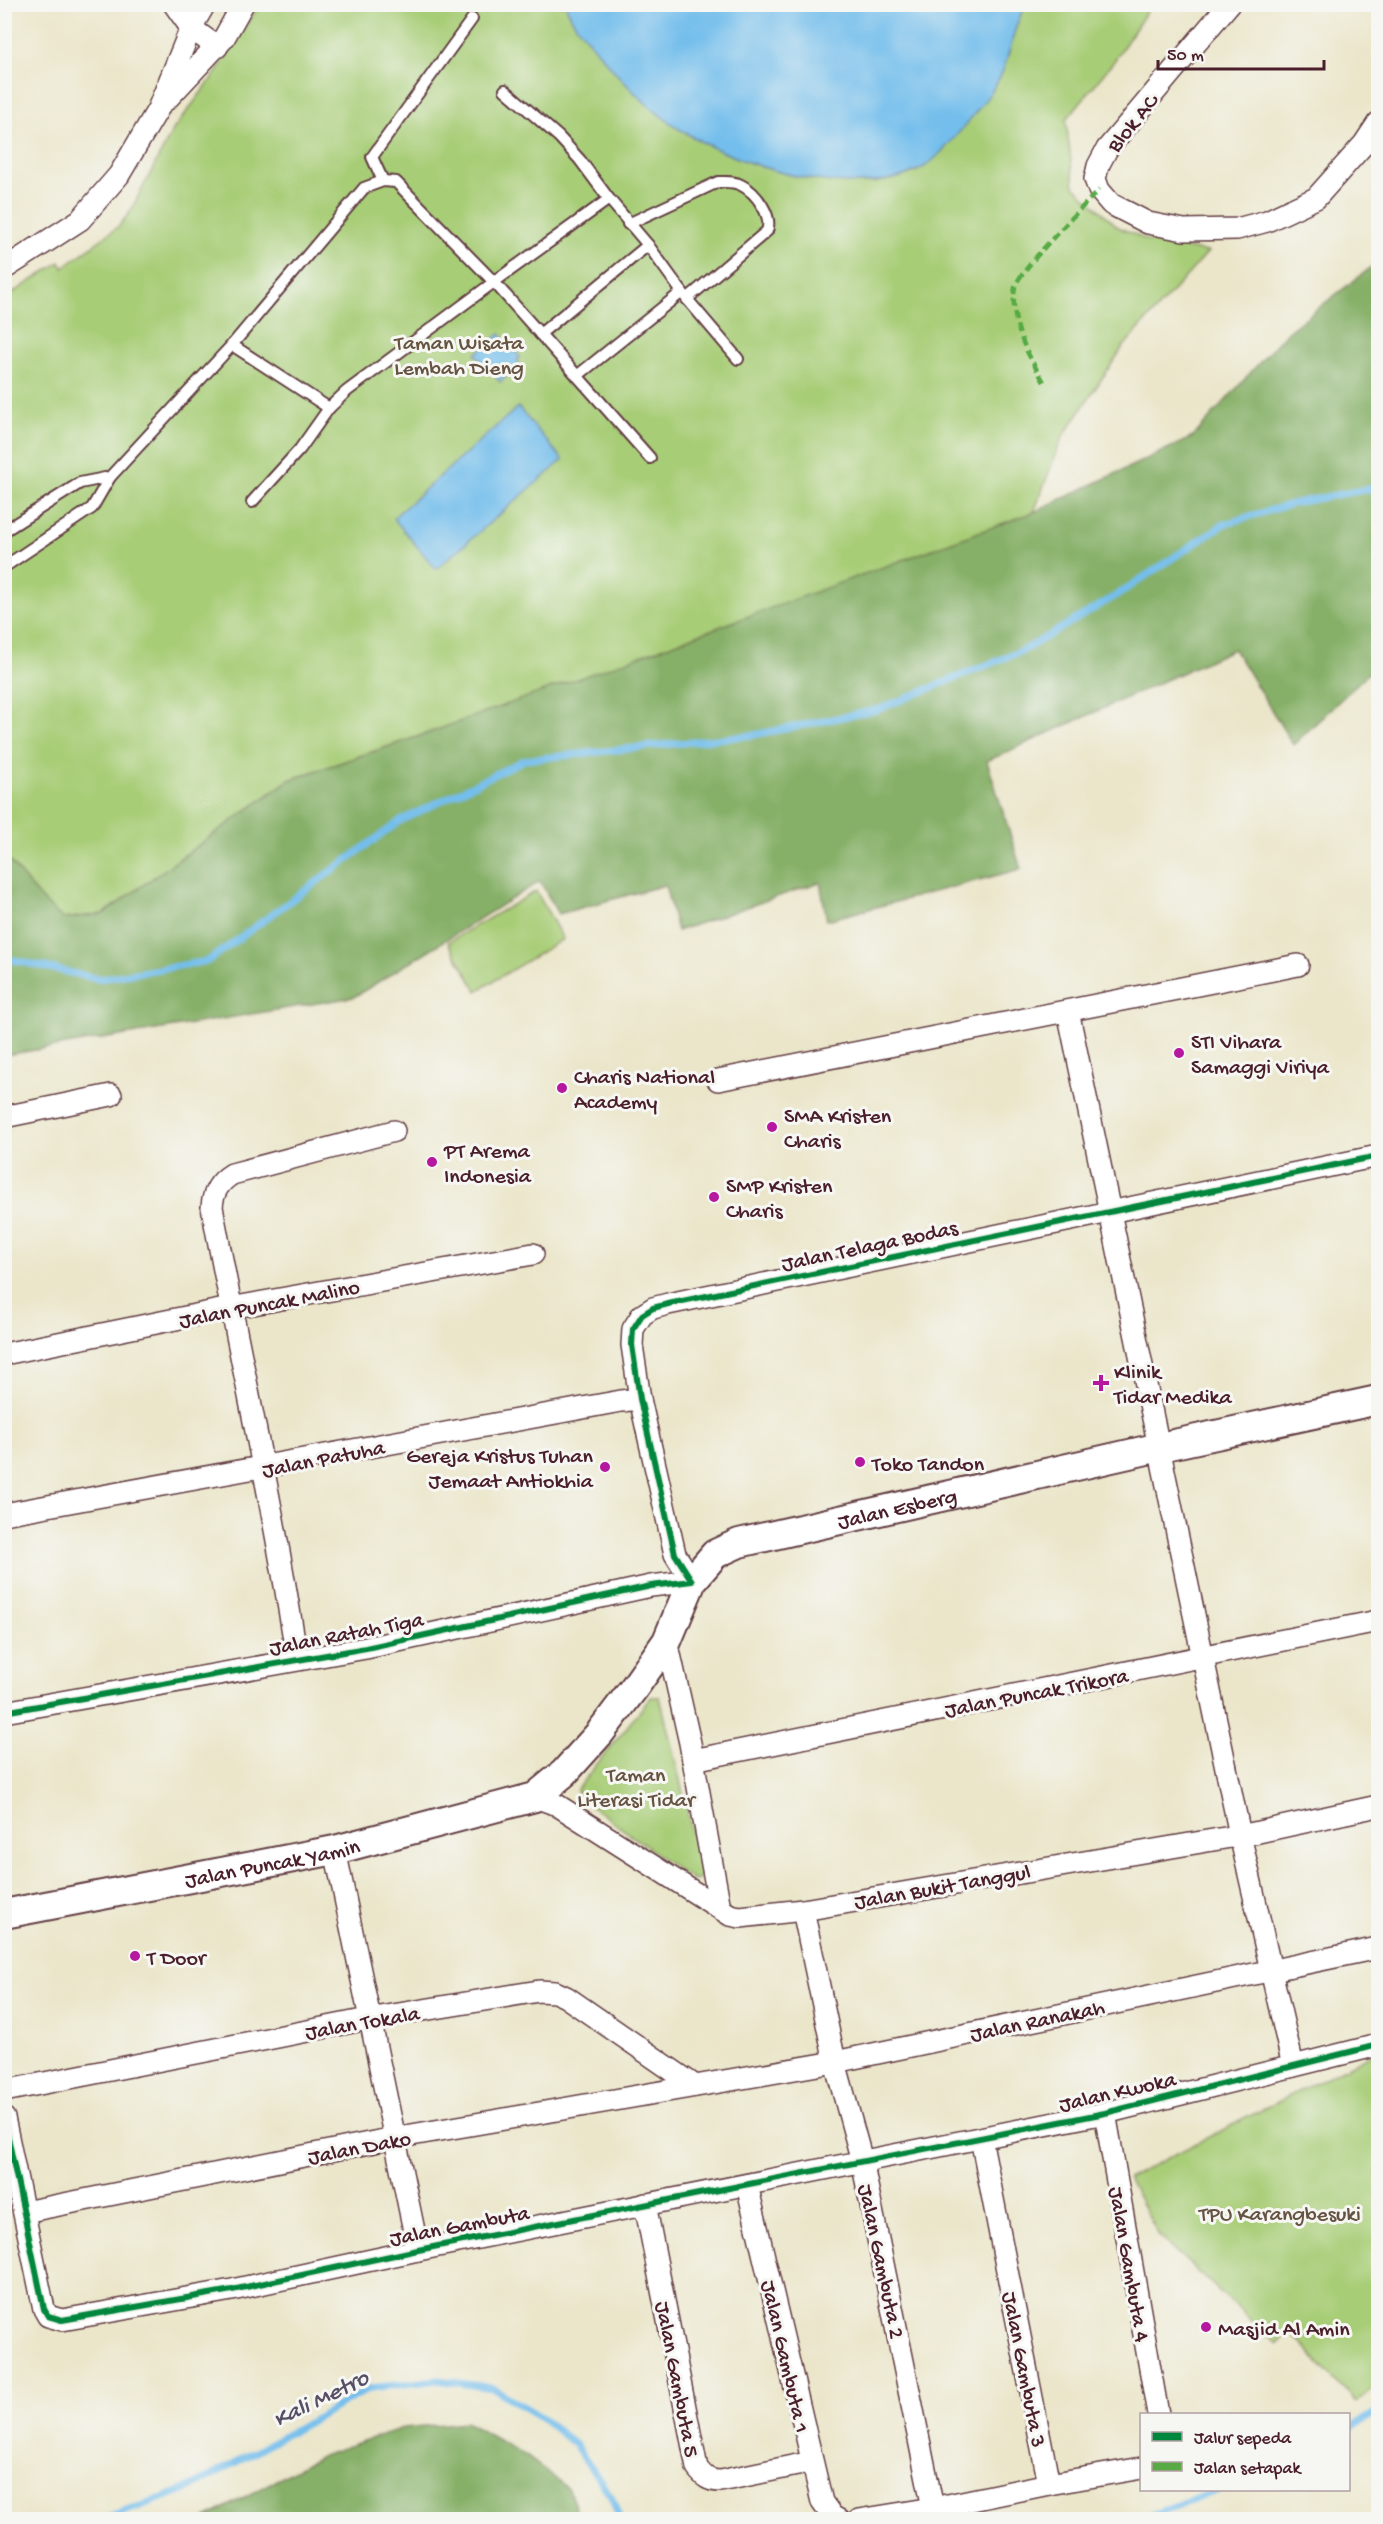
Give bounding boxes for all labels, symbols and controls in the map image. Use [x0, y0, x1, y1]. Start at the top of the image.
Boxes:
scale bar [1158, 33, 1324, 71]
text: 50 m [1167, 46, 1204, 67]
street label: Blok AC [1102, 89, 1167, 160]
park label: Taman Wisata Lembah Dieng [392, 332, 524, 383]
place label: STI Vihara Samaggi Viriya [1191, 1031, 1330, 1082]
marker: STI Vihara Samaggi Viriya [1172, 1046, 1186, 1060]
place label: Charis National Academy [574, 1066, 715, 1117]
marker: Charis National Academy [555, 1081, 569, 1095]
place label: SMA Kristen Charis [784, 1105, 892, 1156]
marker: SMA Kristen Charis [765, 1120, 779, 1134]
place label: PT Arema Indonesia [443, 1140, 532, 1191]
marker: PT Arema Indonesia [425, 1155, 439, 1169]
place label: SMP Kristen Charis [726, 1175, 833, 1226]
marker: SMP Kristen Charis [707, 1190, 721, 1204]
street label: Jalan Telaga Bodas [779, 1216, 961, 1279]
street label: Jalan Puncak Malino [177, 1276, 362, 1336]
place label: Klinik Tidar Medika [1112, 1361, 1232, 1412]
marker: Klinik Tidar Medika [1092, 1374, 1110, 1392]
street label: Jalan Patuha [260, 1436, 388, 1486]
place label: Gereja Kristus Tuhan Jemaat Antiokhia [406, 1445, 594, 1496]
place label: Toko Tandon [870, 1453, 985, 1479]
marker: Toko Tandon [853, 1455, 867, 1469]
marker: Gereja Kristus Tuhan Jemaat Antiokhia [598, 1460, 612, 1474]
street label: Jalan Esberg [835, 1485, 960, 1537]
street label: Jalan Ratah Tiga [267, 1608, 427, 1664]
street label: Jalan Puncak Trikora [943, 1664, 1132, 1725]
park label: Taman Literasi Tidar [577, 1764, 697, 1815]
street label: Jalan Puncak Yamin [183, 1835, 364, 1896]
street label: Jalan Bukit Tanggul [853, 1861, 1033, 1917]
place label: T Door [145, 1947, 208, 1973]
marker: T Door [128, 1949, 142, 1963]
street label: Jalan Ranakah [968, 1996, 1108, 2050]
street label: Jalan Tokala [304, 2002, 423, 2048]
street label: Jalan Kwoka [1057, 2068, 1180, 2120]
street label: Jalan Dako [306, 2127, 413, 2173]
street label: Jalan Gambuta 2 [850, 2182, 908, 2342]
street label: Jalan Gambuta 4 [1101, 2185, 1154, 2345]
street label: Jalan Gambuta [388, 2202, 532, 2254]
park label: TPU Karangbesuki [1197, 2203, 1361, 2229]
street label: Jalan Gambuta 1 [753, 2278, 813, 2436]
street label: Jalan Gambuta 3 [994, 2290, 1050, 2450]
street label: Jalan Gambuta 5 [647, 2300, 703, 2460]
place label: Masjid Al Amin [1218, 2318, 1350, 2344]
marker: Masjid Al Amin [1199, 2320, 1213, 2334]
water label: Kali Metro [269, 2364, 375, 2436]
legend [1140, 2413, 1350, 2491]
text: Jalur sepeda [1194, 2429, 1292, 2450]
text: Jalan setapak [1194, 2459, 1302, 2480]

